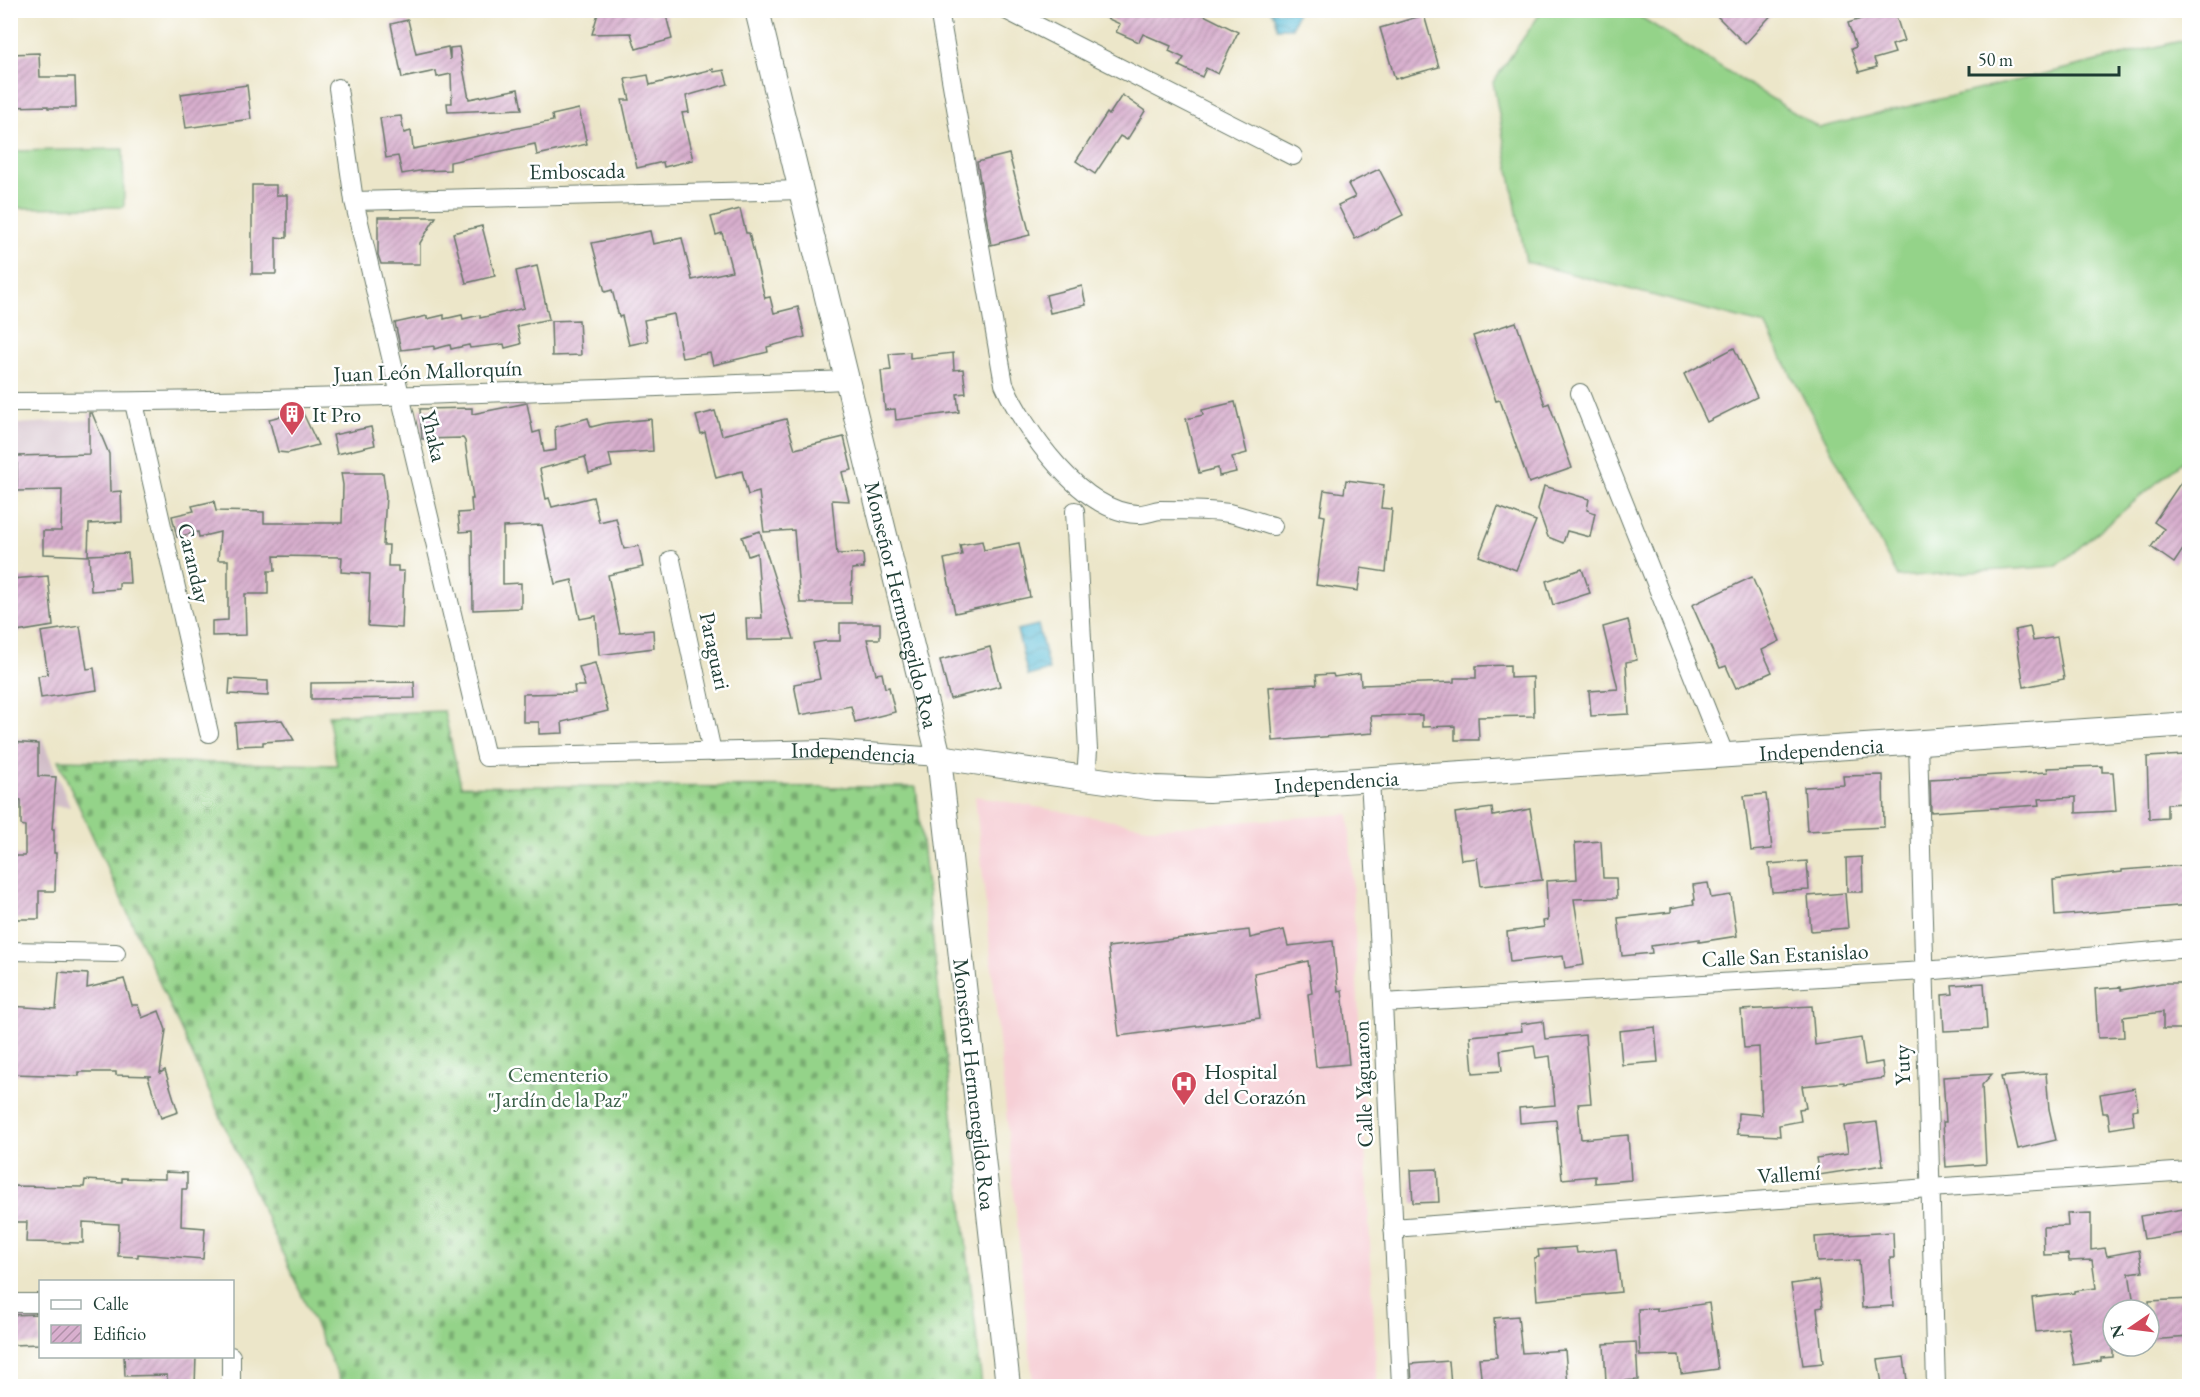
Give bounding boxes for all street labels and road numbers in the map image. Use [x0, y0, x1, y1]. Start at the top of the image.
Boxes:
street label: Emboscada [529, 156, 626, 186]
street label: Juan León Mallorquín [331, 353, 523, 389]
street label: Yhaka [414, 407, 454, 465]
street label: Monseñor Hermenegildo Roa [858, 478, 946, 731]
street label: Caranday [171, 520, 217, 606]
street label: Paraguari [693, 610, 737, 692]
street label: Independencia [1758, 730, 1885, 767]
street label: Independencia [790, 734, 917, 770]
street label: Independencia [1273, 763, 1400, 800]
street label: Calle San Estanislao [1701, 936, 1869, 974]
street label: Monseñor Hermenegildo Roa [947, 957, 1003, 1212]
street label: Calle Yaguaron [1346, 1020, 1380, 1148]
street label: Yuty [1887, 1044, 1917, 1086]
street label: Vallemí [1757, 1157, 1822, 1191]

